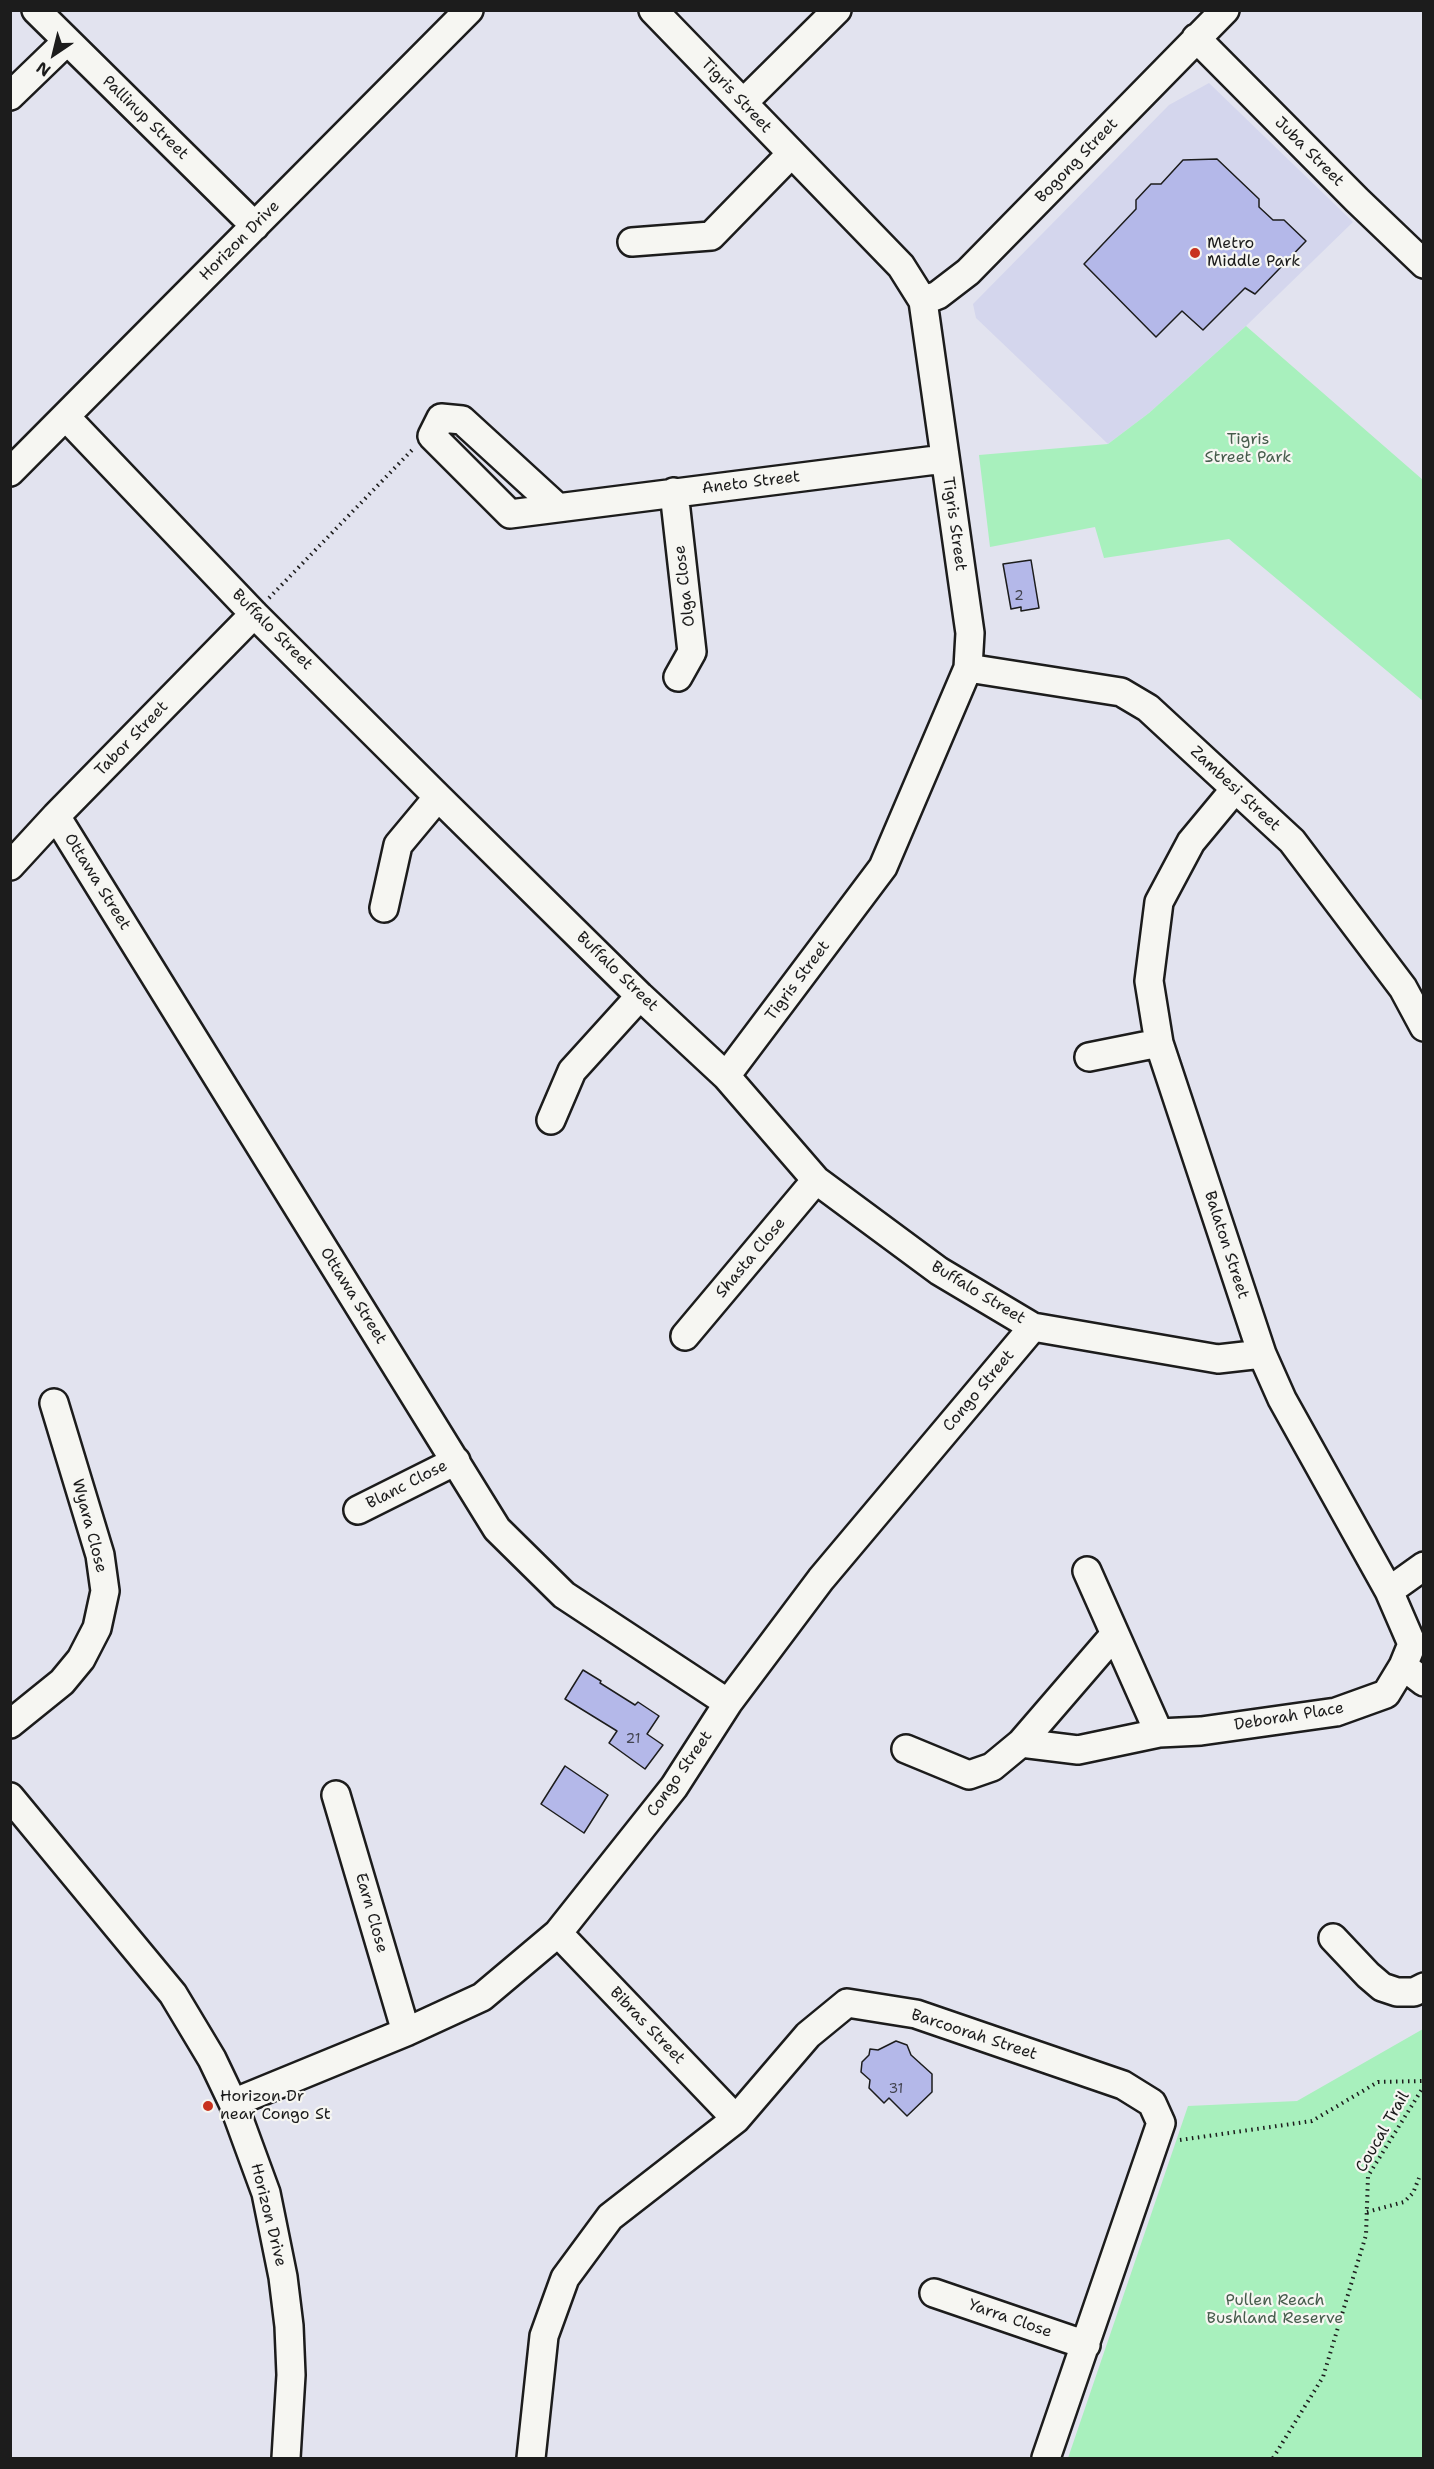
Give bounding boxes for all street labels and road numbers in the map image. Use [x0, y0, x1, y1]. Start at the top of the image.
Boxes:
street label: Tigris Street [697, 55, 775, 137]
street label: Pallinup Street [98, 72, 192, 164]
street label: Juba Street [1270, 113, 1348, 191]
street label: Bogong Street [1032, 115, 1122, 207]
street label: Horizon Drive [196, 197, 284, 285]
street label: Aneto Street [701, 467, 801, 499]
street label: Tigris Street [938, 476, 970, 572]
street label: Olga Close [670, 544, 700, 628]
street label: Buffalo Street [228, 586, 316, 674]
street label: Tabor Street [91, 698, 173, 780]
street label: Zambesi Street [1186, 742, 1284, 836]
street label: Ottawa Street [60, 830, 134, 934]
street label: Buffalo Street [572, 928, 662, 1016]
street label: Tigris Street [762, 937, 834, 1025]
street label: Balaton Street [1200, 1189, 1252, 1301]
street label: Shasta Close [712, 1214, 790, 1302]
street label: Ottawa Street [316, 1244, 390, 1348]
street label: Buffalo Street [927, 1257, 1029, 1329]
street label: Congo Street [939, 1346, 1019, 1436]
street label: Blanc Close [363, 1456, 451, 1514]
street label: Wyara Close [67, 1477, 111, 1575]
street label: Deborah Place [1233, 1699, 1345, 1735]
street label: Congo Street [643, 1727, 717, 1821]
street label: Earn Close [350, 1871, 392, 1955]
street label: Bibras Street [605, 1983, 689, 2069]
street label: Barcoorah Street [908, 2006, 1040, 2064]
street label: Coucal Trail [1352, 2088, 1414, 2176]
street label: Horizon Drive [246, 2162, 290, 2268]
street label: Yarra Close [966, 2296, 1054, 2342]

